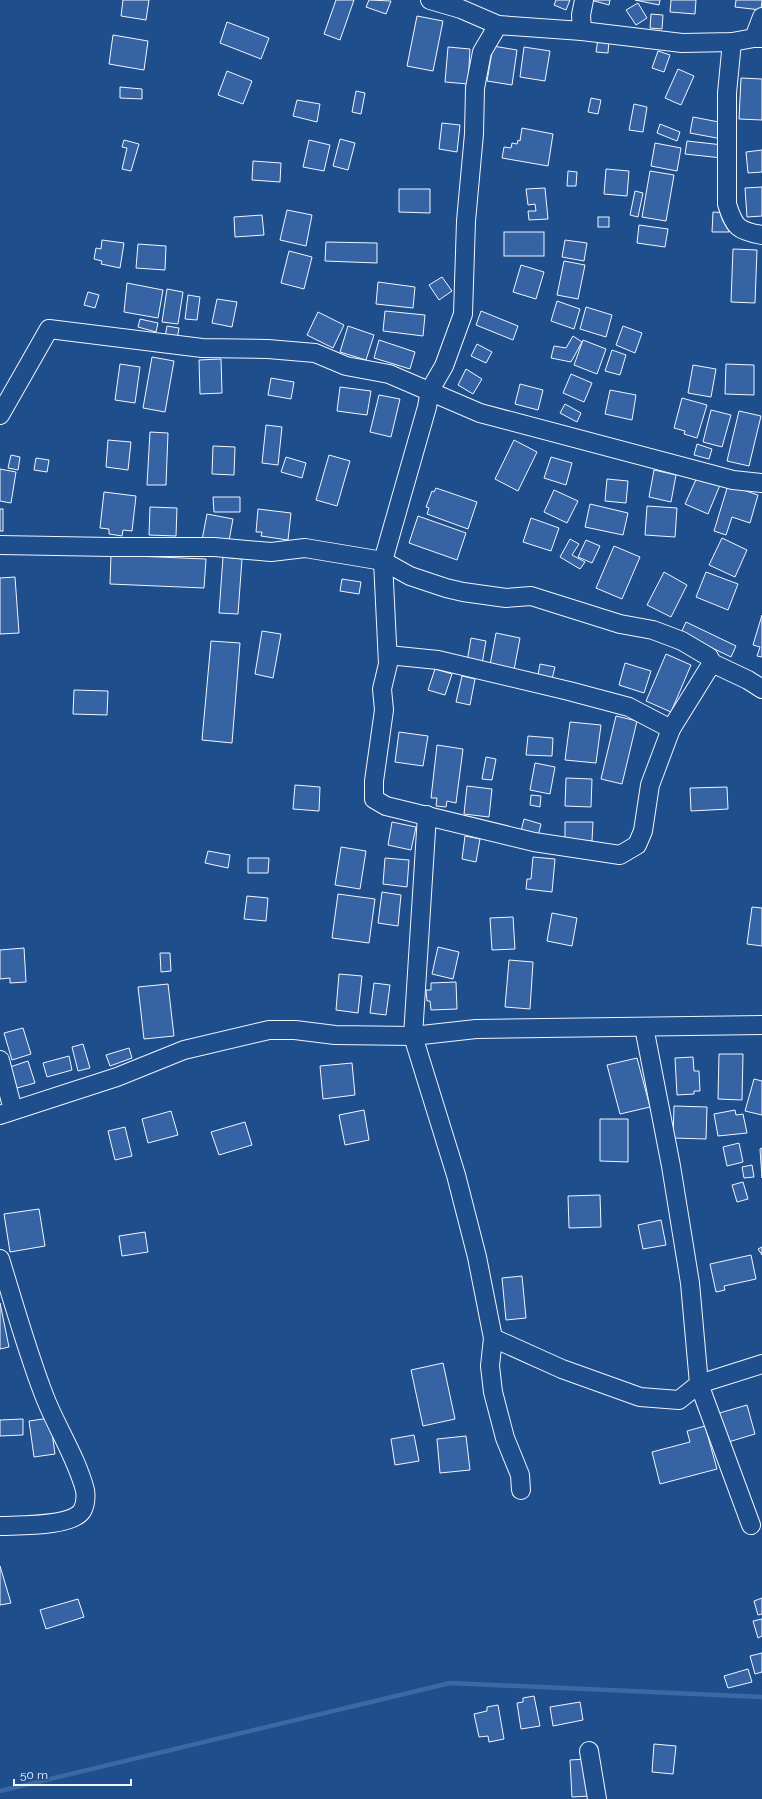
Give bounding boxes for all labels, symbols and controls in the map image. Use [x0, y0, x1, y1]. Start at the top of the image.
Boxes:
scale bar [14, 1761, 131, 1787]
text: 50 m [20, 1768, 48, 1782]

